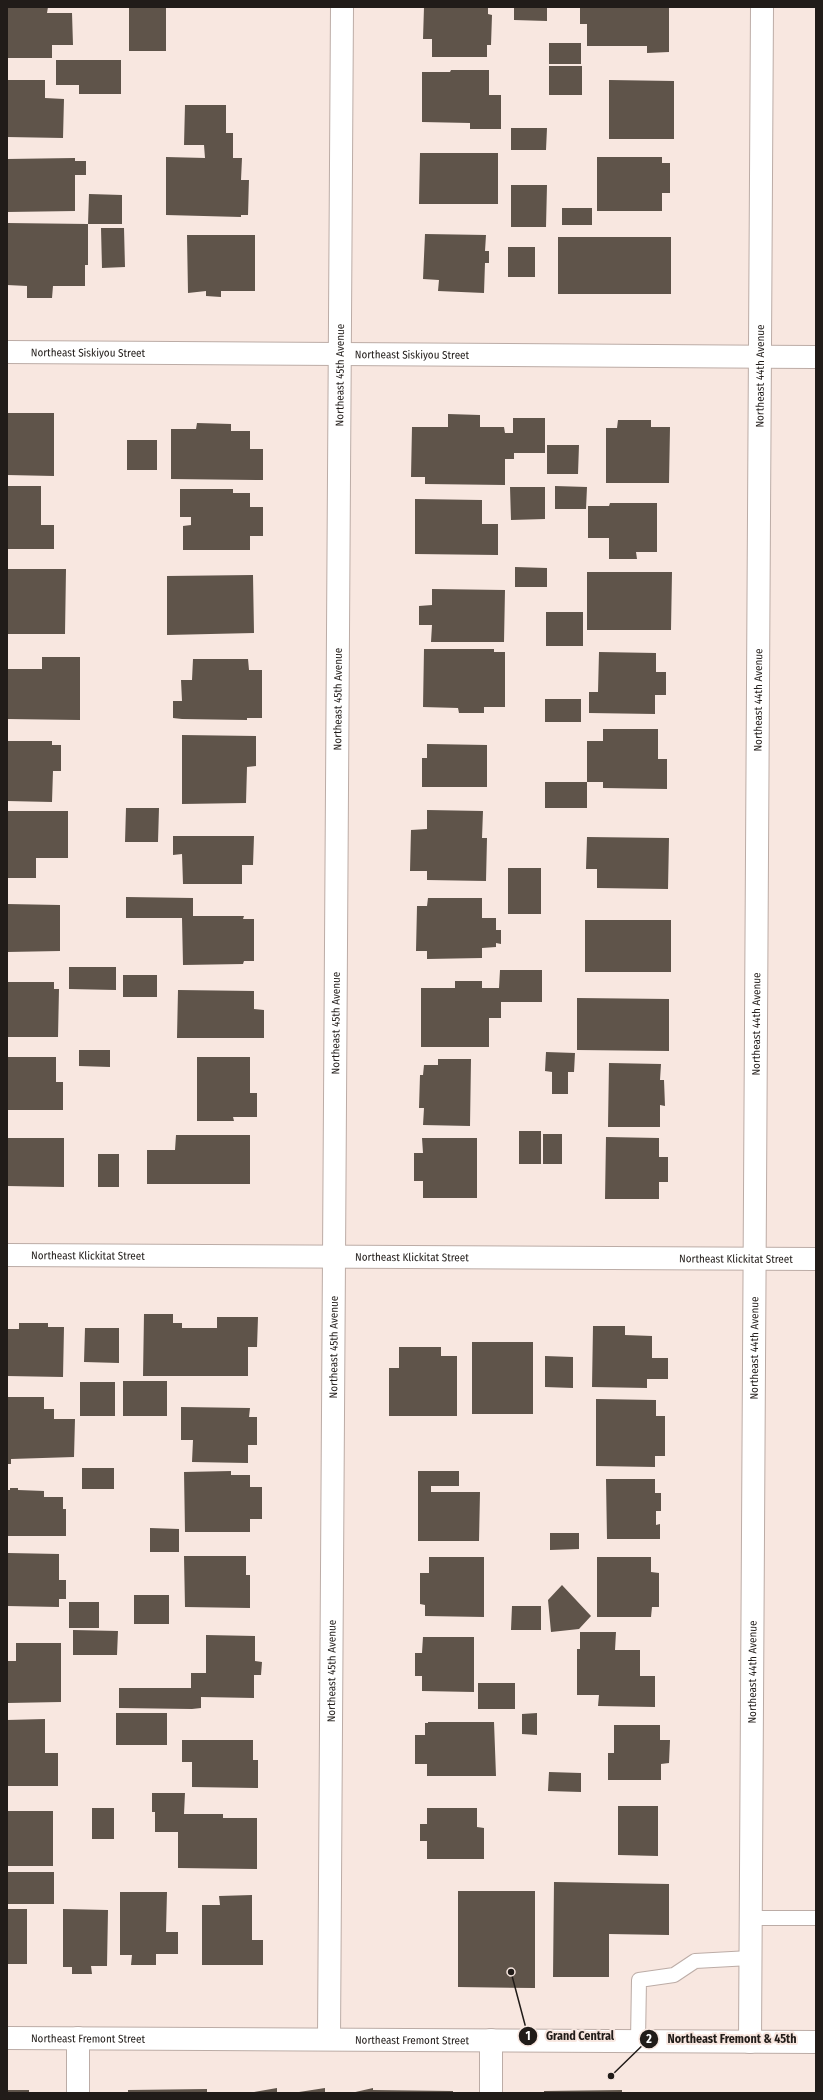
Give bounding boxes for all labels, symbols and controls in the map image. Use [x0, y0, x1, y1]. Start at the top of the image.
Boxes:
street label: Northeast 45th Avenue [333, 324, 346, 426]
street label: Northeast 44th Avenue [753, 324, 767, 428]
street label: Northeast Siskiyou Street [31, 346, 146, 359]
street label: Northeast Siskiyou Street [355, 348, 470, 361]
street label: Northeast 45th Avenue [331, 648, 344, 750]
street label: Northeast 44th Avenue [751, 648, 765, 752]
street label: Northeast 45th Avenue [329, 972, 342, 1074]
street label: Northeast 44th Avenue [749, 972, 763, 1076]
street label: Northeast Klickitat Street [31, 1249, 145, 1262]
street label: Northeast Klickitat Street [355, 1250, 469, 1264]
street label: Northeast Klickitat Street [679, 1252, 793, 1265]
street label: Northeast 45th Avenue [327, 1296, 340, 1398]
street label: Northeast 44th Avenue [747, 1296, 761, 1400]
street label: Northeast 45th Avenue [325, 1620, 338, 1722]
street label: Northeast 44th Avenue [745, 1620, 759, 1724]
callout: Grand Central [518, 2024, 622, 2048]
callout: Northeast Fremont & 45th [639, 2027, 805, 2051]
text: 1 [525, 2029, 531, 2043]
text: Grand Central [546, 2029, 615, 2043]
street label: Northeast Fremont Street [31, 2032, 145, 2045]
text: 2 [645, 2032, 652, 2046]
text: Northeast Fremont & 45th [667, 2032, 797, 2046]
street label: Northeast Fremont Street [355, 2033, 469, 2047]

